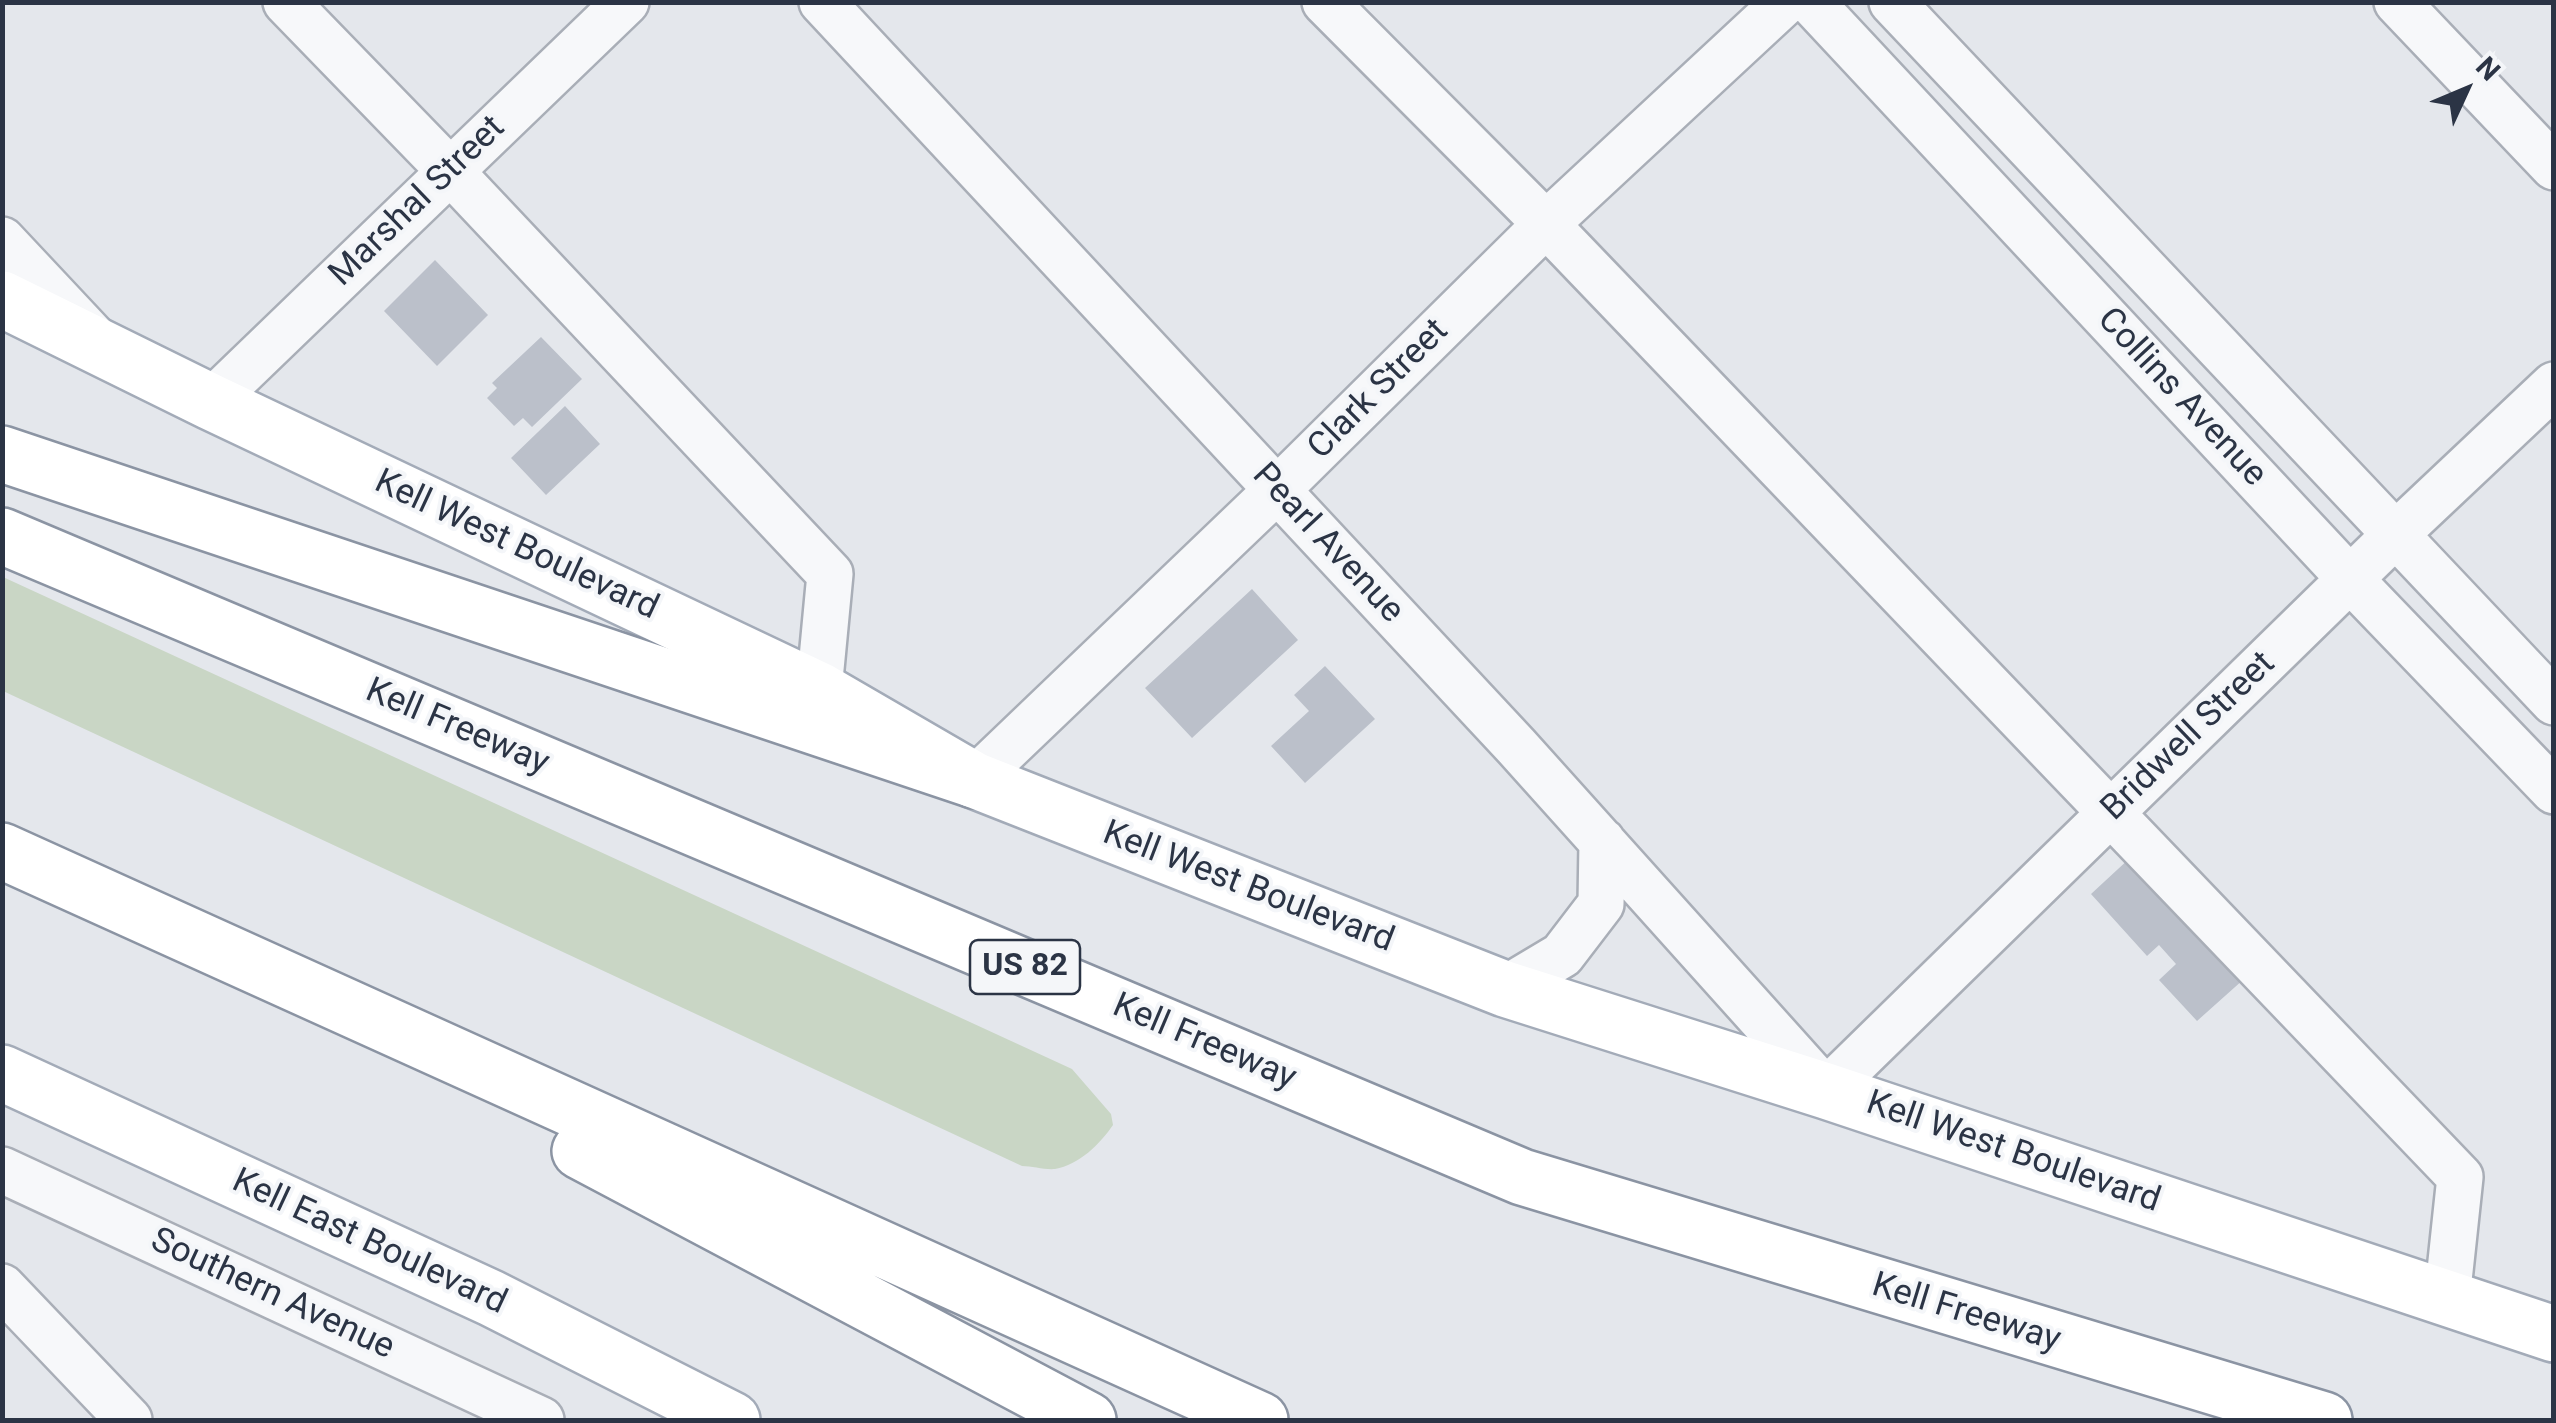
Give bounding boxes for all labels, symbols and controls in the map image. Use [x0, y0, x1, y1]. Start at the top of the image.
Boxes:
north arrow [2416, 40, 2516, 140]
text: N [2469, 50, 2507, 87]
street label: Marshal Street [322, 108, 514, 296]
street label: Collins Avenue [2088, 300, 2274, 496]
street label: Clark Street [1300, 311, 1458, 469]
street label: Pearl Avenue [1242, 455, 1412, 633]
street label: Kell West Boulevard [368, 462, 664, 630]
street label: Bridwell Street [2094, 644, 2284, 830]
street label: Kell Freeway [359, 671, 555, 785]
street label: Kell West Boulevard [1097, 813, 1399, 963]
road number: US 82 [970, 940, 1080, 994]
street label: Kell Freeway [1106, 986, 1302, 1100]
street label: Kell West Boulevard [1861, 1083, 2165, 1223]
street label: Kell East Boulevard [225, 1161, 513, 1325]
street label: Southern Avenue [144, 1220, 400, 1370]
street label: Kell Freeway [1867, 1265, 2065, 1363]

